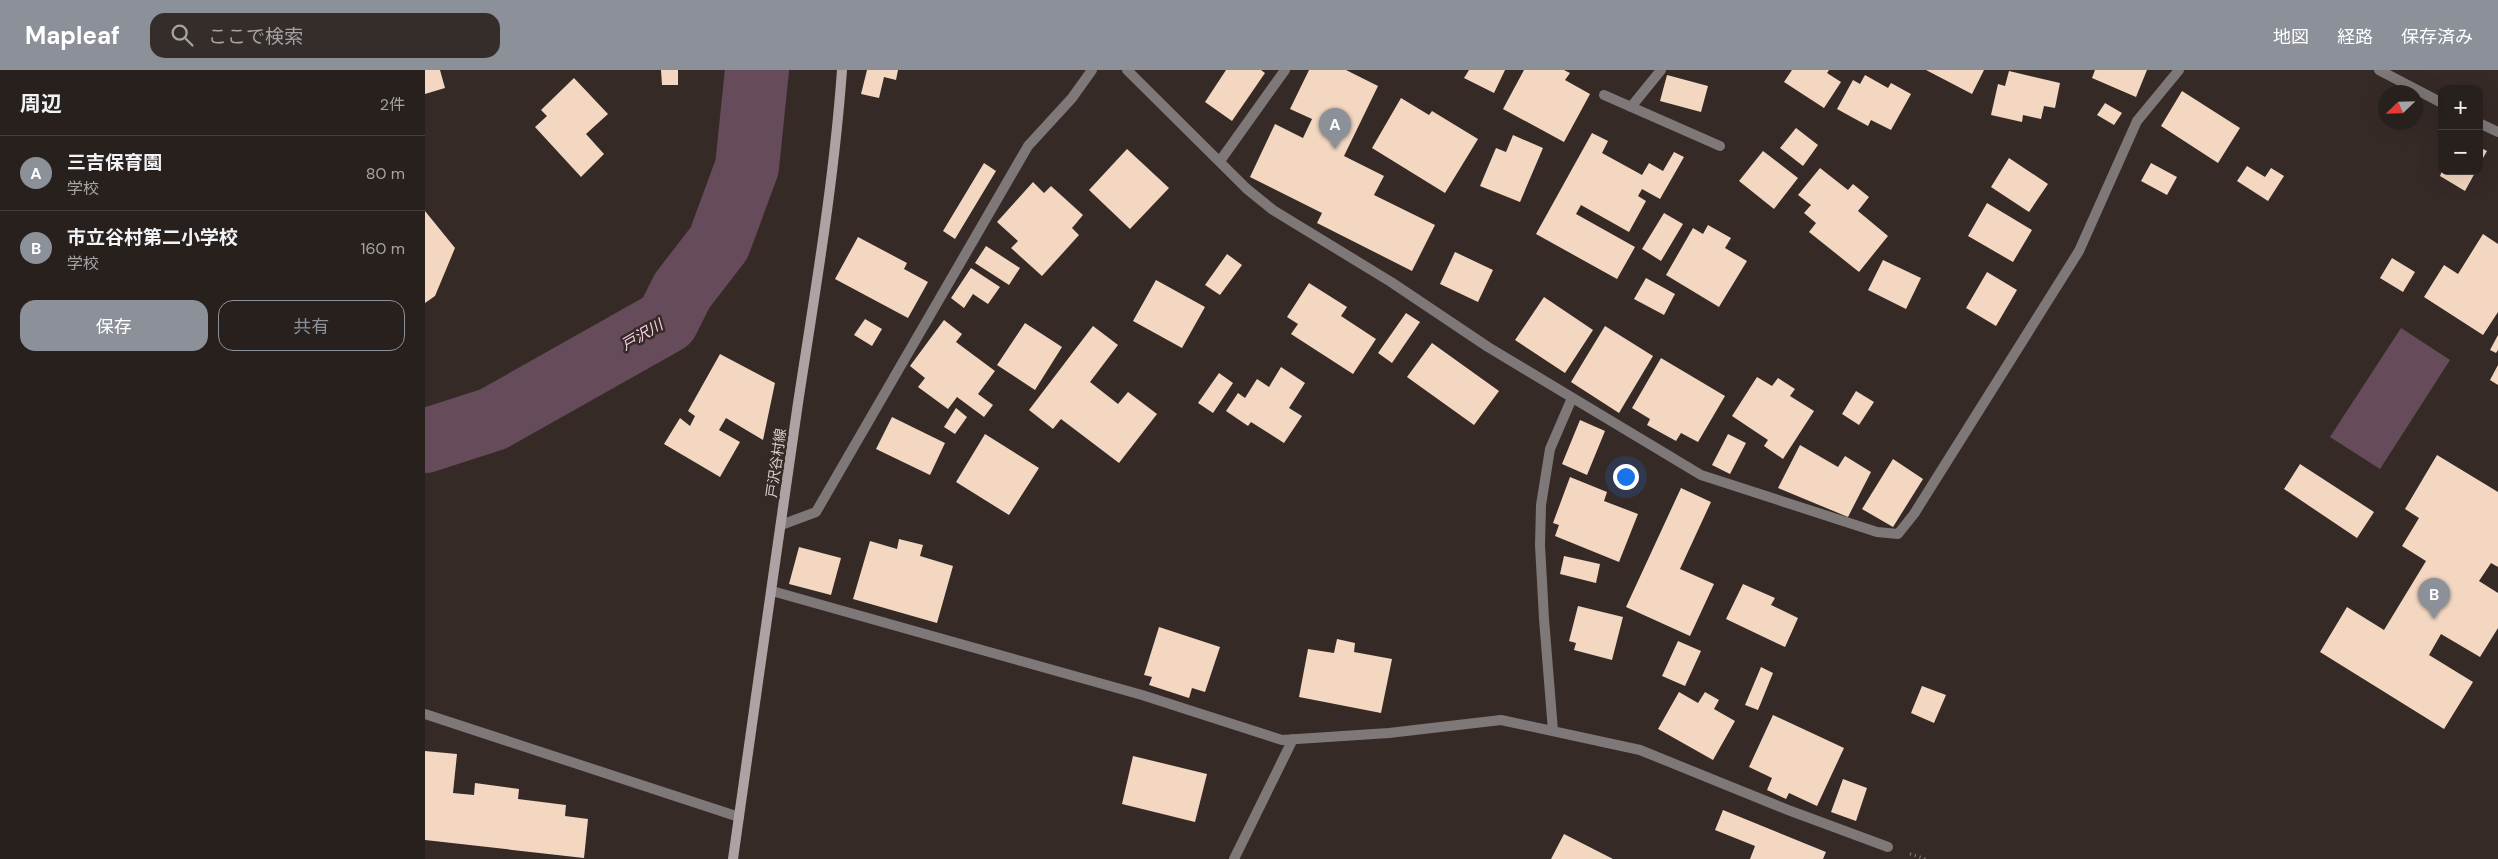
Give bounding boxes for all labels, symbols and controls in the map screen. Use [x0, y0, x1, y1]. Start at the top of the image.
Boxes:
search box [150, 13, 500, 58]
text: Mapleaf [25, 20, 120, 51]
icon: search [168, 21, 196, 49]
text: ここで検索 [208, 24, 303, 49]
text: 地図 [2273, 25, 2309, 49]
text: 経路 [2337, 25, 2373, 49]
text: 保存済み [2401, 25, 2473, 49]
north arrow [2378, 85, 2423, 130]
map controls [2438, 85, 2483, 175]
button: + [2438, 85, 2483, 130]
text: 周辺 [20, 90, 62, 118]
text: 2件 [380, 94, 405, 115]
pin: A [1319, 108, 1351, 149]
button: − [2438, 130, 2483, 175]
text: 三吉保育園 [67, 150, 162, 175]
text: A [30, 163, 42, 184]
text: 80 m [366, 163, 405, 184]
text: 学校 [67, 178, 99, 199]
text: 市立谷村第二小学校 [67, 225, 238, 250]
text: B [31, 238, 41, 259]
text: 160 m [361, 238, 405, 259]
text: 学校 [67, 253, 99, 274]
button: 保存 [20, 300, 208, 351]
button: 共有 [218, 300, 405, 351]
water label: 戸沢川 [618, 314, 668, 355]
street label: 戸沢谷村線 [762, 427, 790, 499]
your location [1613, 464, 1639, 490]
pin: B [2418, 578, 2450, 619]

